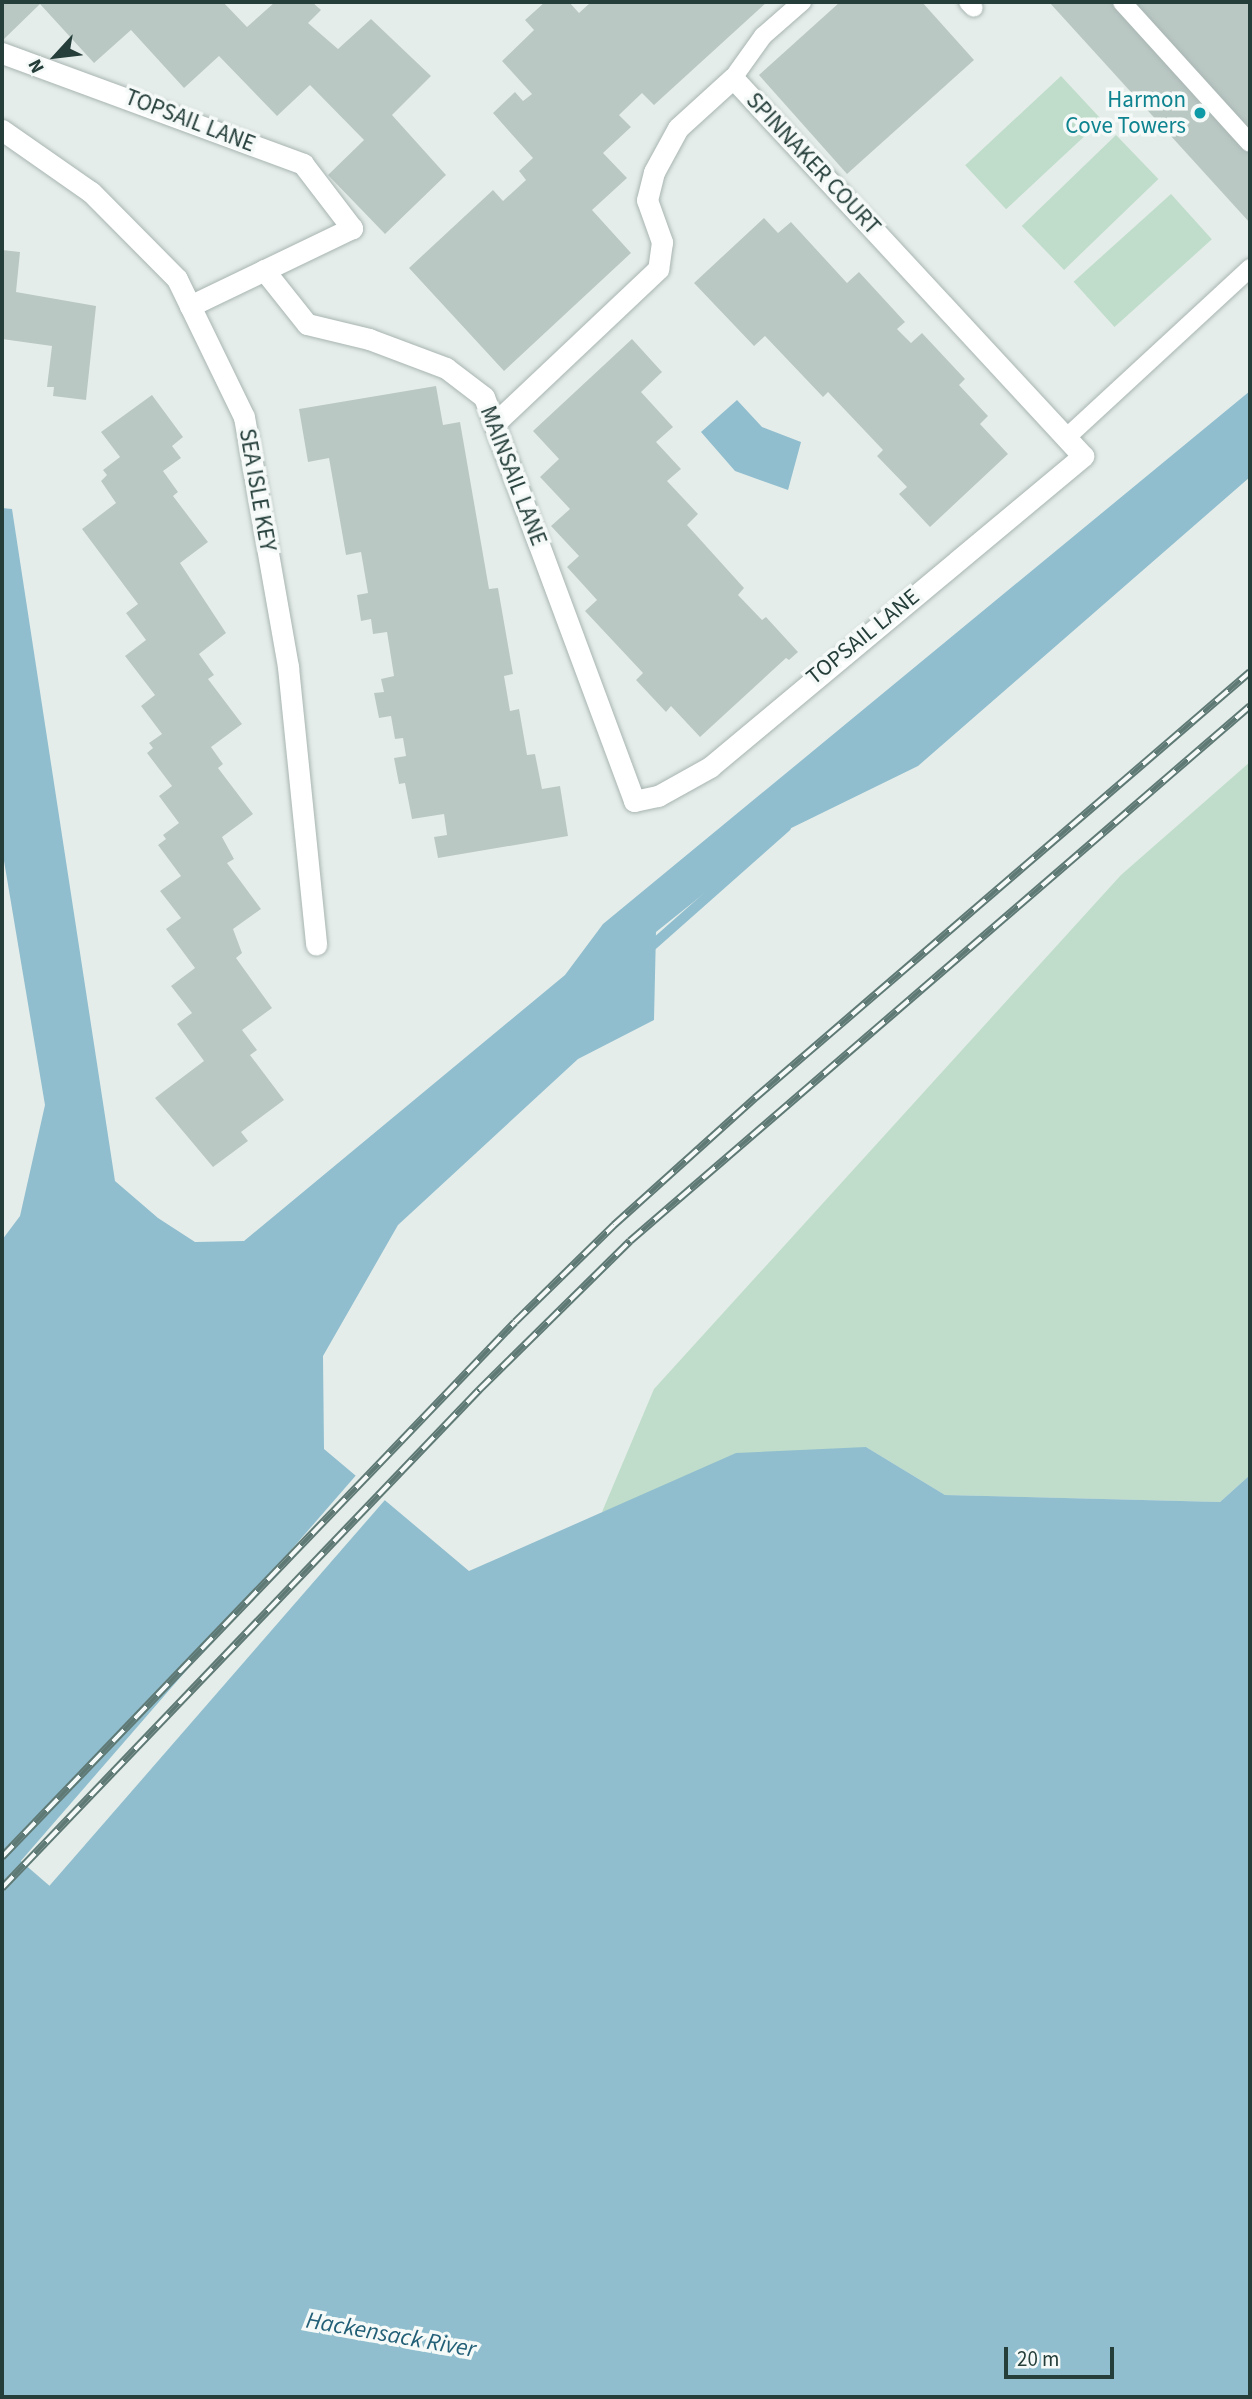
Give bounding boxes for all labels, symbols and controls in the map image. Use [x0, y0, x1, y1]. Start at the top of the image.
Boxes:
north arrow [21, 21, 91, 91]
text: N [22, 54, 52, 78]
street label: TOPSAIL LANE [121, 84, 259, 158]
place label: Harmon Cove Towers [1065, 86, 1186, 140]
street label: SPINNAKER COURT [740, 87, 886, 241]
marker: Harmon Cove Towers [1192, 105, 1208, 121]
street label: MAINSAIL LANE [474, 402, 552, 550]
street label: SEA ISLE KEY [233, 426, 281, 554]
street label: TOPSAIL LANE [801, 583, 925, 691]
water label: Hackensack River [304, 2306, 478, 2364]
scale bar [1007, 2332, 1117, 2376]
text: 20 m [1017, 2344, 1059, 2374]

